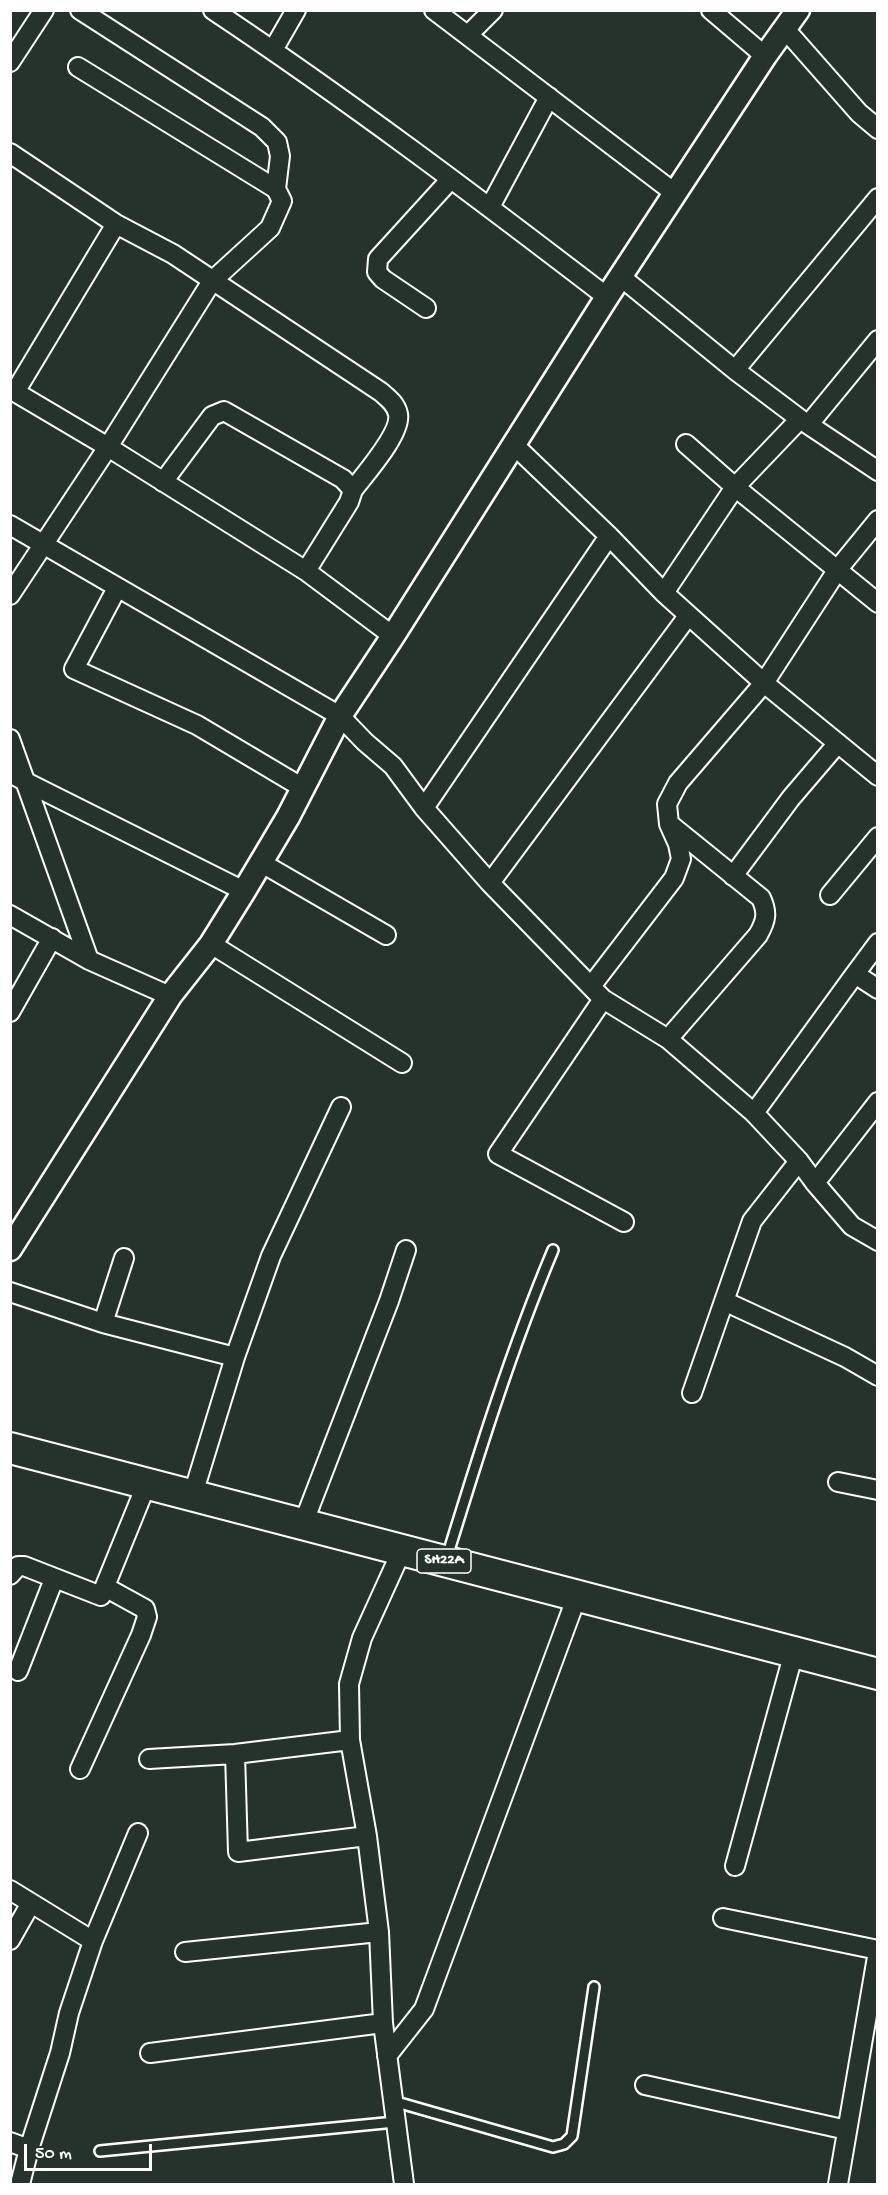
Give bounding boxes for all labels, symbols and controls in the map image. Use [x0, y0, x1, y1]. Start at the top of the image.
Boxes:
road number: SH22A [417, 1549, 471, 1573]
scale bar [27, 2132, 154, 2170]
text: 50 m [35, 2144, 72, 2165]

